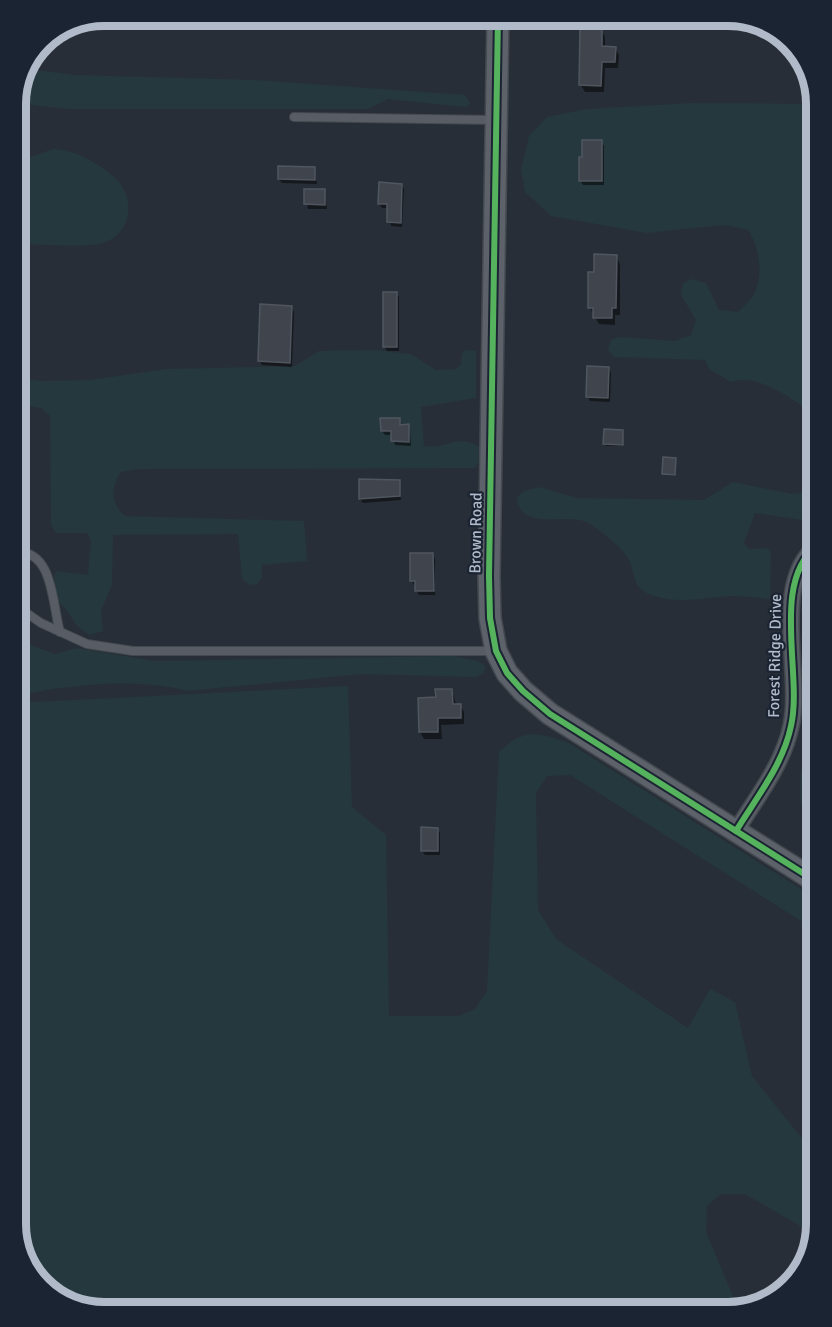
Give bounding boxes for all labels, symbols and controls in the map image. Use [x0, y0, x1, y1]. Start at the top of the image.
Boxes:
street label: Brown Road [465, 492, 487, 574]
street label: Forest Ridge Drive [764, 594, 786, 718]

